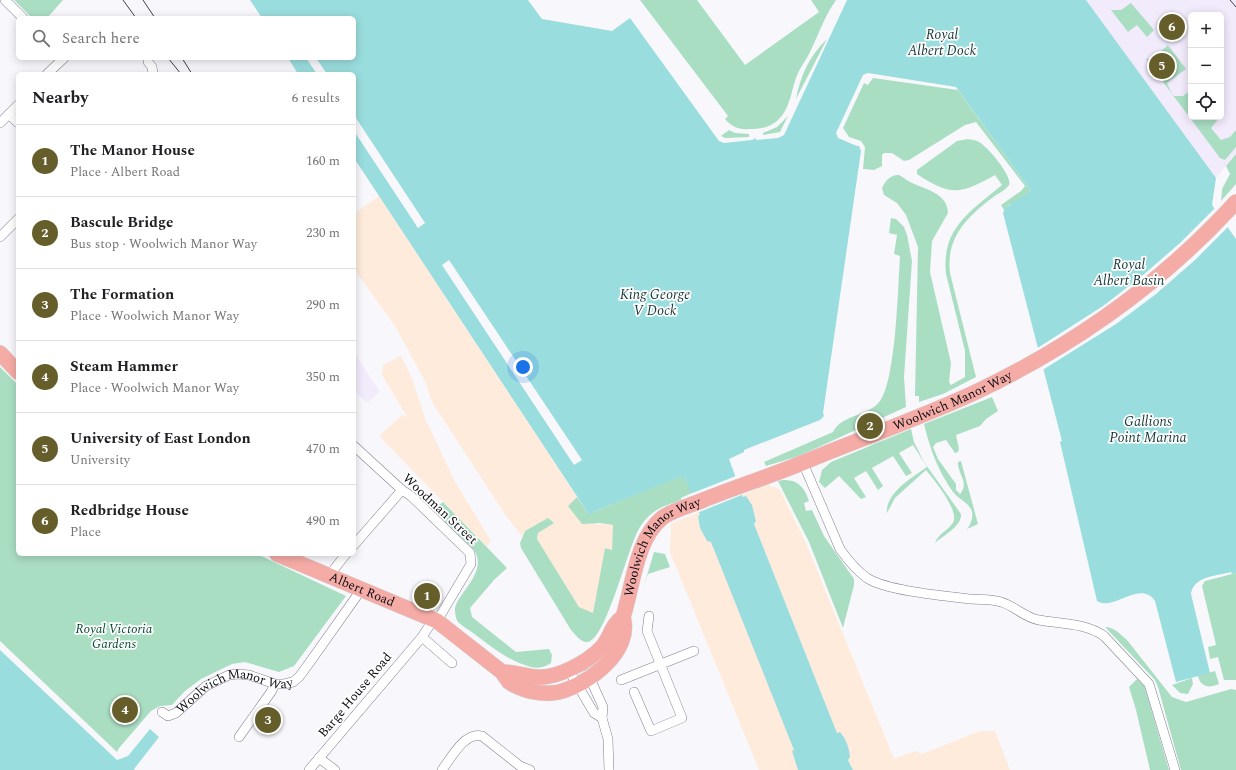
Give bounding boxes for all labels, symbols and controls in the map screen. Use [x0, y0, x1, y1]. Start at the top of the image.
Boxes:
pin: 6 [1159, 12, 1185, 42]
map controls [1188, 12, 1224, 120]
button: + [1188, 12, 1224, 48]
search box [16, 16, 356, 60]
water label: Royal Albert Dock [907, 24, 977, 61]
icon: search [30, 27, 52, 49]
text: Search here [62, 27, 140, 50]
button: − [1188, 48, 1224, 84]
pin: 5 [1149, 51, 1175, 81]
button: locate [1188, 84, 1224, 120]
text: Nearby [32, 85, 88, 111]
text: 6 results [292, 88, 340, 108]
text: The Manor House [70, 139, 195, 162]
text: 1 [41, 151, 49, 171]
text: 160 m [306, 151, 340, 171]
text: Place · Albert Road [70, 162, 180, 182]
text: Bascule Bridge [70, 211, 173, 234]
text: 2 [41, 223, 49, 243]
text: 230 m [306, 223, 340, 243]
text: Bus stop · Woolwich Manor Way [70, 234, 257, 254]
water label: Royal Albert Basin [1093, 254, 1165, 291]
text: The Formation [70, 283, 174, 306]
water label: King George V Dock [620, 284, 690, 321]
text: 3 [41, 295, 49, 315]
text: 290 m [306, 295, 340, 315]
text: Place · Woolwich Manor Way [70, 306, 239, 326]
text: Steam Hammer [70, 355, 178, 378]
your location [513, 357, 533, 377]
street label: Woolwich Manor Way [890, 365, 1016, 436]
text: 4 [41, 367, 49, 387]
text: 350 m [306, 367, 340, 387]
text: Place · Woolwich Manor Way [70, 378, 239, 398]
pin: 2 [857, 411, 883, 441]
water label: Gallions Point Marina [1109, 411, 1187, 448]
text: University of East London [70, 427, 251, 450]
text: 5 [41, 439, 49, 459]
text: 470 m [306, 439, 340, 459]
text: University [70, 450, 130, 470]
street label: Woodman Street [398, 469, 482, 549]
street label: Woolwich Manor Way [619, 492, 705, 598]
text: Redbridge House [70, 499, 189, 522]
text: 6 [41, 511, 49, 531]
text: 490 m [306, 511, 340, 531]
text: Place [70, 522, 101, 542]
street label: Albert Road [326, 567, 398, 612]
pin: 1 [414, 581, 440, 611]
park label: Royal Victoria Gardens [76, 619, 153, 654]
street label: Barge House Road [313, 648, 397, 742]
street label: Woolwich Manor Way [172, 664, 296, 718]
pin: 4 [112, 695, 138, 725]
pin: 3 [255, 705, 281, 735]

